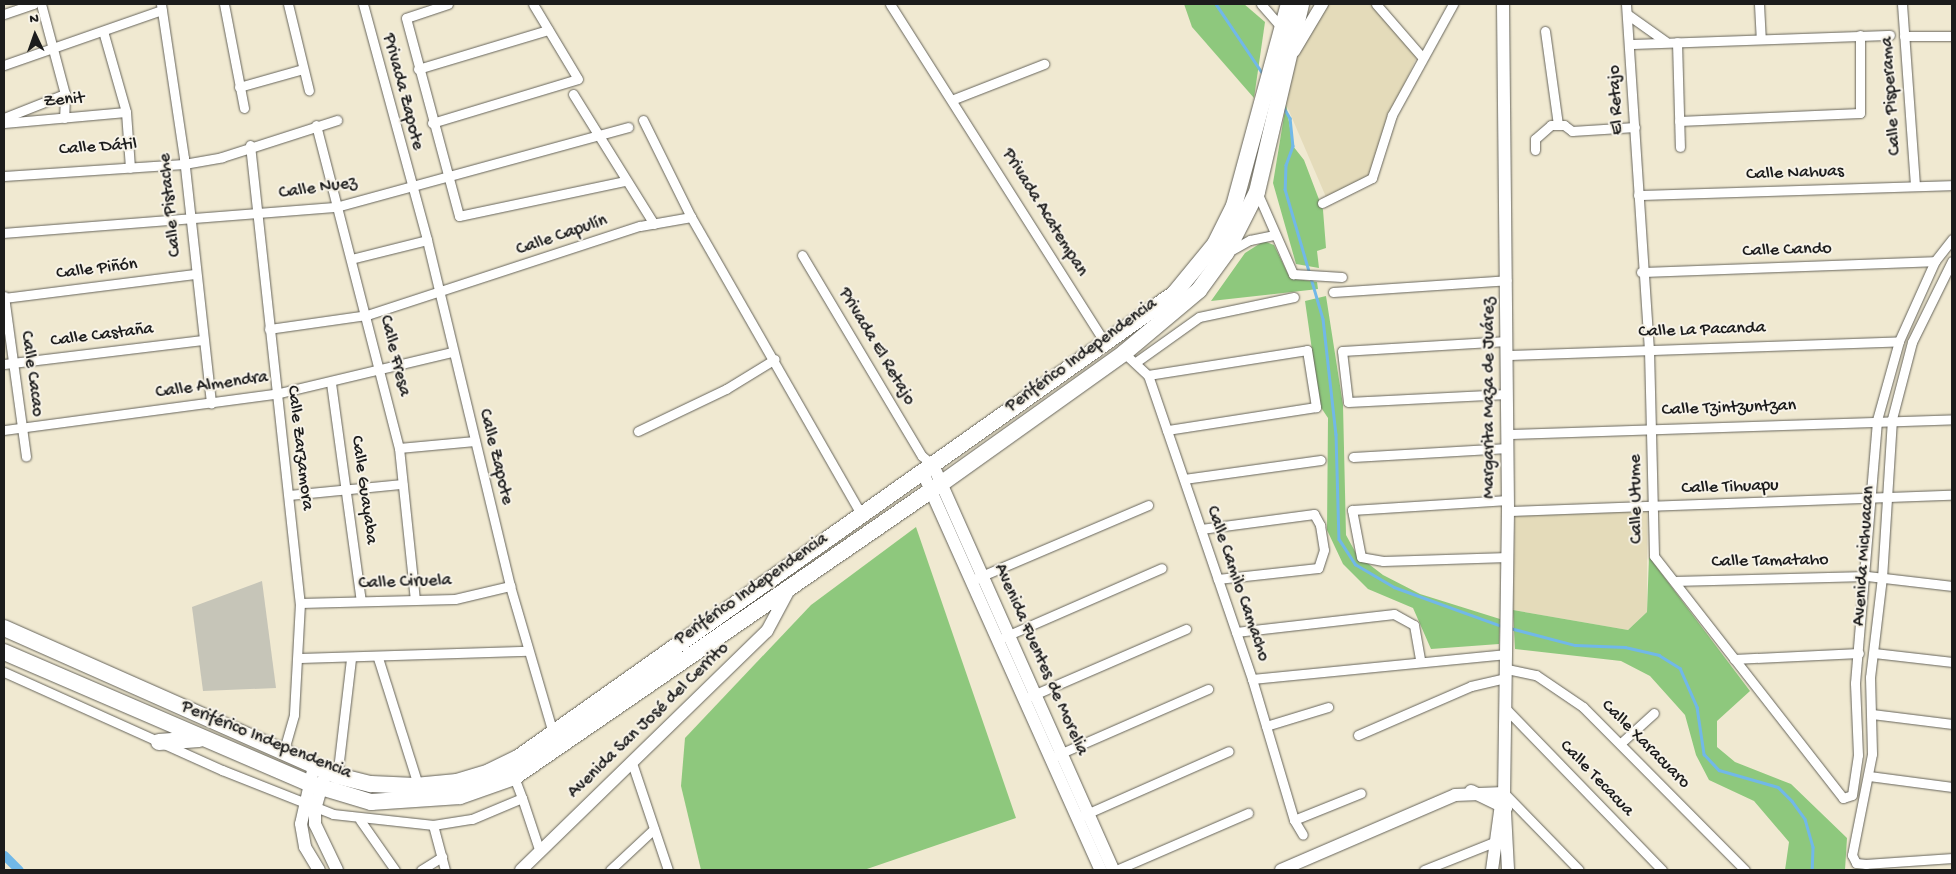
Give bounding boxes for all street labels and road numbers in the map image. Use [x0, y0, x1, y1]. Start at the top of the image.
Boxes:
street label: Privada Zapote [376, 32, 428, 152]
street label: Calle Pisperama [1877, 36, 1907, 156]
street label: El Retajo [1604, 64, 1630, 136]
street label: Zenit [43, 88, 85, 114]
street label: Calle Dátil [58, 134, 138, 162]
street label: Privada Acatempan [996, 145, 1092, 281]
street label: Calle Pistache [155, 152, 187, 258]
street label: Calle Nahuas [1746, 162, 1844, 186]
street label: Calle Nuez [278, 173, 358, 205]
street label: Calle Capulín [514, 210, 610, 262]
street label: Calle Cando [1742, 239, 1832, 263]
street label: Calle Piñón [55, 254, 139, 286]
street label: Privada El Retajo [832, 284, 920, 410]
street label: Periférico Independencia [1002, 294, 1162, 418]
street label: Margarita Maza de Juárez [1479, 297, 1501, 499]
street label: Calle Fresa [374, 313, 414, 399]
street label: Calle La Pacanda [1638, 318, 1766, 344]
street label: Calle Castaña [49, 319, 155, 353]
street label: Calle Cacao [14, 330, 48, 418]
street label: Calle Almendra [154, 367, 270, 405]
street label: Calle Zarzamora [281, 384, 317, 512]
street label: Calle Tzintzuntzan [1661, 396, 1797, 422]
street label: Calle Zapote [473, 407, 517, 507]
street label: Calle Guayaba [345, 434, 381, 546]
street label: Calle Utume [1625, 454, 1649, 544]
street label: Calle Tihuapu [1681, 476, 1779, 500]
street label: Avenida Michuacan [1849, 485, 1881, 627]
street label: Calle Camilo Camacho [1200, 503, 1274, 665]
street label: Periférico Independencia [671, 529, 833, 651]
street label: Calle Tamataho [1711, 550, 1829, 574]
street label: Avenida Fuentes de Morelia [988, 561, 1092, 759]
street label: Calle Ciruela [358, 571, 452, 595]
street label: Avenida San José del Cerrito [564, 638, 734, 804]
street label: Calle Xaracuaro [1596, 696, 1694, 794]
street label: Periférico Independencia [178, 697, 354, 785]
street label: Calle Tecacua [1554, 736, 1638, 822]

